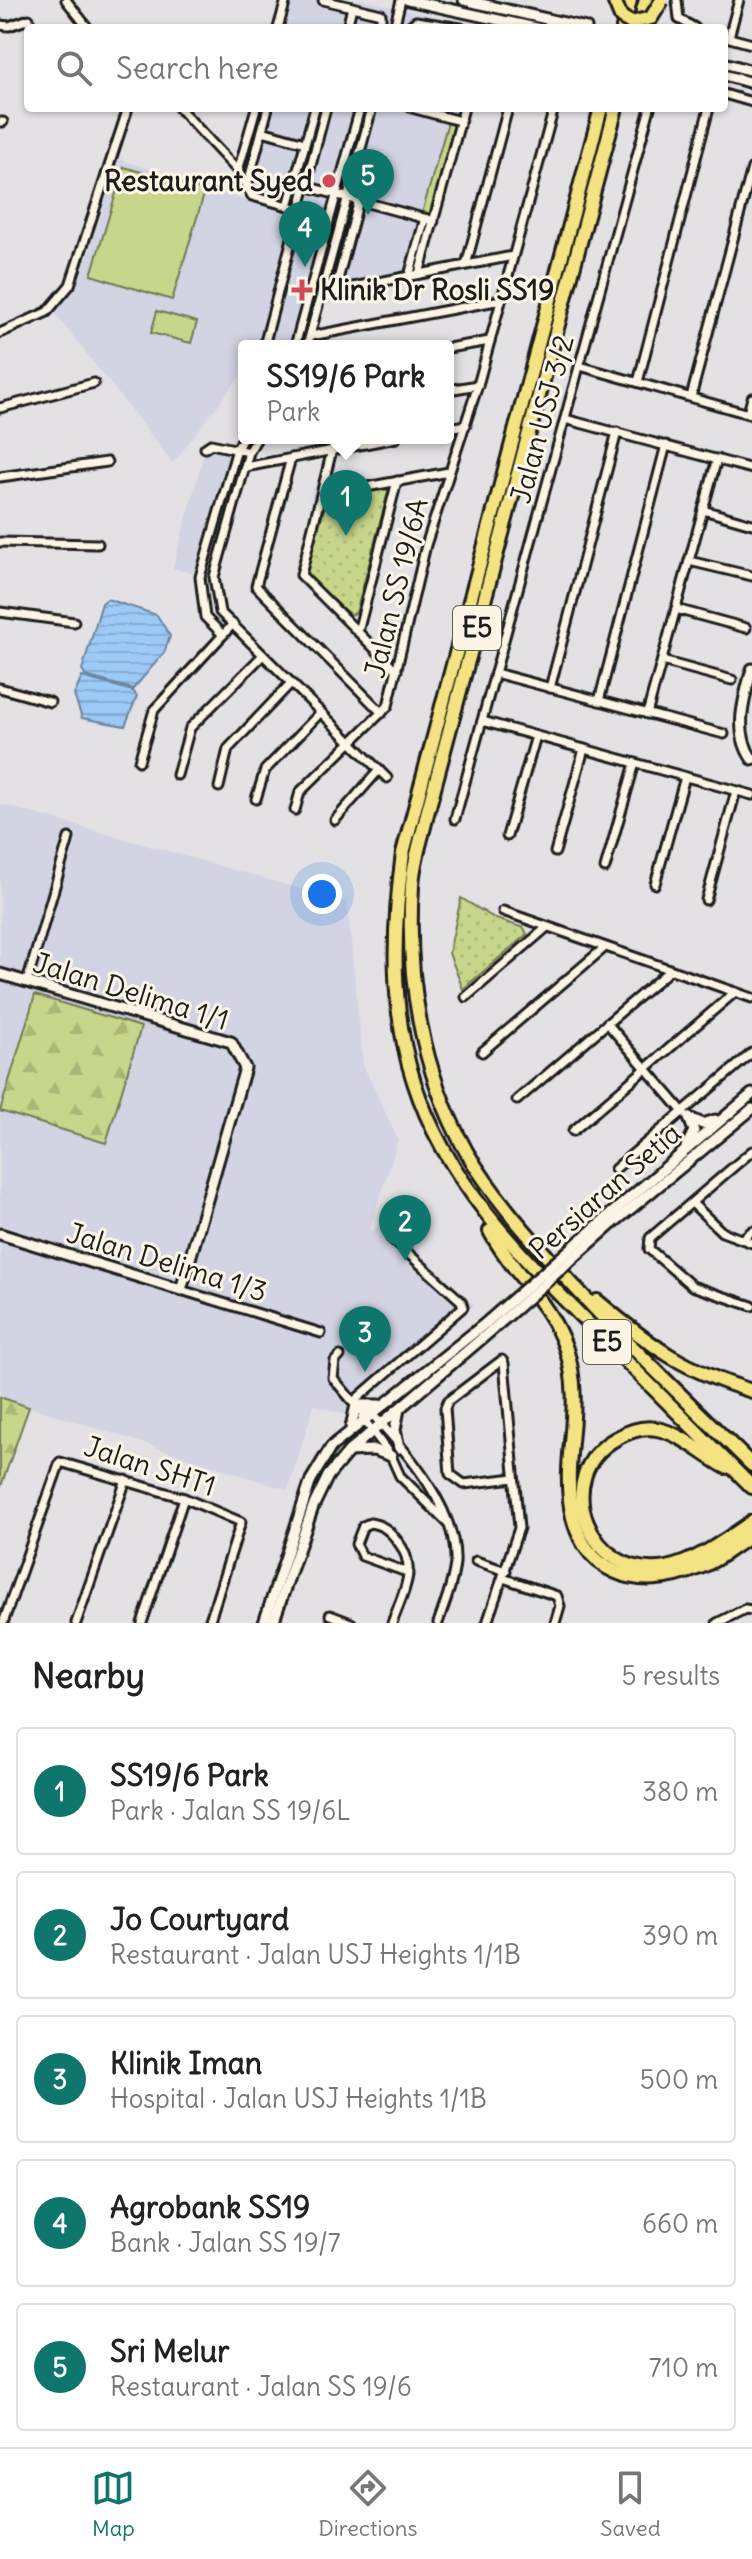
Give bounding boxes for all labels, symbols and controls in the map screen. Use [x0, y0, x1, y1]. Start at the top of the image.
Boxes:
search box [24, 24, 728, 112]
icon: search [52, 46, 96, 90]
text: Search here [116, 49, 279, 87]
pin: 5 [342, 149, 394, 215]
place label: Restaurant Syed [104, 163, 314, 199]
marker: Restaurant Syed [320, 172, 338, 190]
pin: 4 [279, 201, 331, 267]
place label: Klinik Dr Rosli SS19 [320, 272, 554, 308]
marker: Klinik Dr Rosli SS19 [291, 279, 313, 301]
street label: Jalan USJ 3/2 [502, 331, 582, 507]
popup [238, 340, 454, 444]
text: SS19/6 Park [267, 357, 425, 395]
text: Park [267, 395, 320, 428]
pin: 1 [320, 470, 372, 536]
street label: Jalan SS 19/6A [356, 494, 436, 682]
road number: E5 [453, 606, 501, 650]
your location [302, 874, 342, 914]
street label: Jalan Delima 1/1 [29, 944, 233, 1038]
street label: Persiaran Setia [522, 1115, 688, 1267]
pin: 2 [379, 1195, 431, 1261]
street label: Jalan Delima 1/3 [63, 1214, 271, 1310]
pin: 3 [339, 1306, 391, 1372]
road number: E5 [583, 1320, 631, 1364]
street label: Jalan SHT1 [80, 1428, 220, 1504]
text: Nearby [32, 1654, 145, 1697]
text: 5 results [622, 1659, 720, 1692]
text: SS19/6 Park [110, 1756, 269, 1794]
text: 1 [55, 1775, 65, 1808]
text: 380 m [642, 1775, 718, 1808]
text: Park · Jalan SS 19/6L [110, 1794, 350, 1827]
text: Jo Courtyard [110, 1900, 289, 1938]
text: 2 [53, 1919, 67, 1952]
text: 390 m [642, 1919, 718, 1952]
text: Restaurant · Jalan USJ Heights 1/1B [110, 1938, 521, 1971]
text: Klinik Iman [110, 2044, 262, 2082]
text: 3 [53, 2063, 67, 2096]
text: 500 m [640, 2063, 718, 2096]
text: Hospital · Jalan USJ Heights 1/1B [110, 2082, 487, 2115]
text: Agrobank SS19 [110, 2188, 310, 2226]
text: 4 [52, 2207, 68, 2240]
text: 660 m [642, 2207, 718, 2240]
text: Bank · Jalan SS 19/7 [110, 2226, 340, 2259]
text: Sri Melur [110, 2332, 230, 2370]
text: 5 [53, 2351, 67, 2384]
text: 710 m [649, 2351, 718, 2384]
text: Restaurant · Jalan SS 19/6 [110, 2370, 412, 2403]
tab: Map [91, 2466, 135, 2542]
tab: Directions [318, 2466, 418, 2542]
tab: Saved [600, 2466, 661, 2542]

